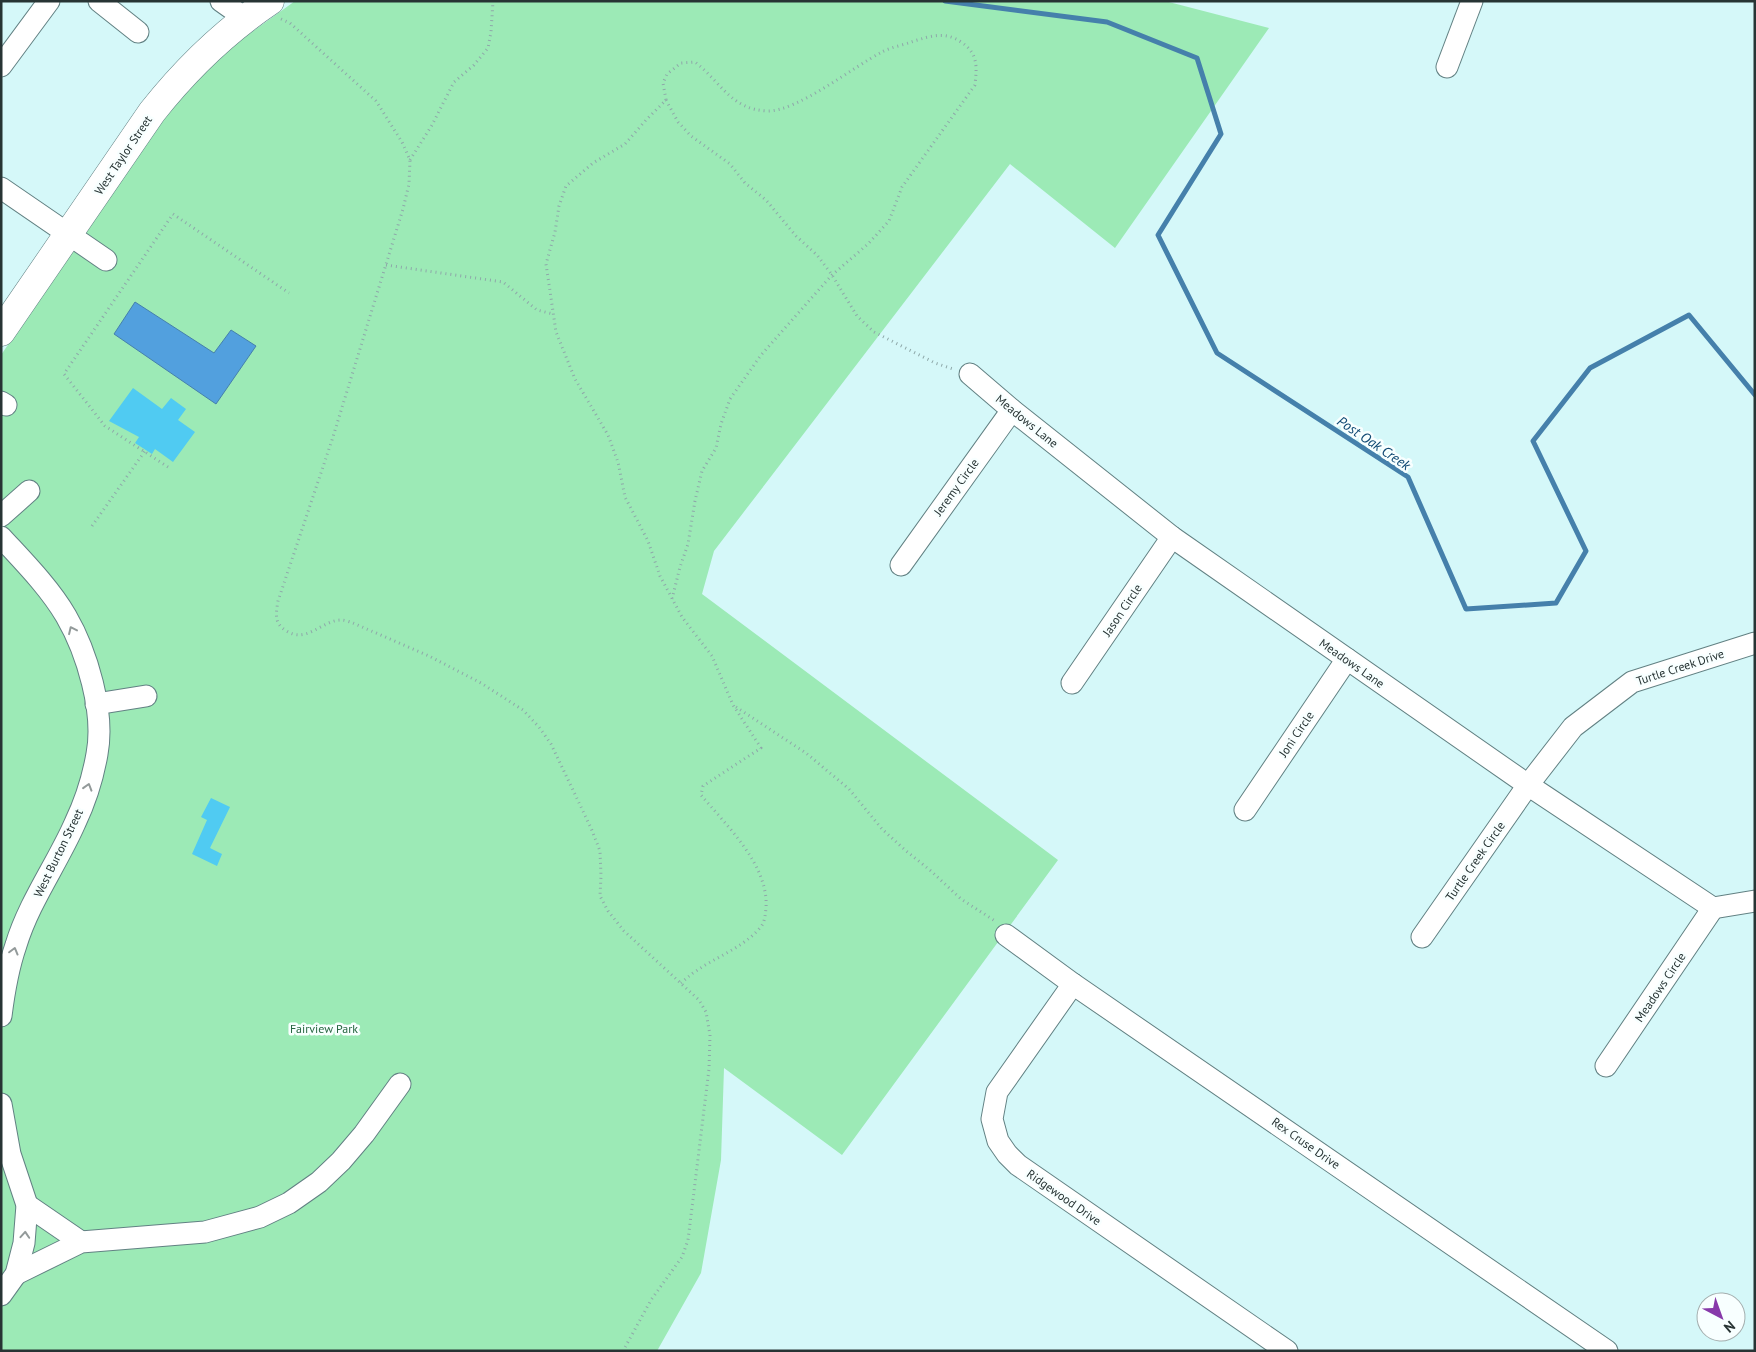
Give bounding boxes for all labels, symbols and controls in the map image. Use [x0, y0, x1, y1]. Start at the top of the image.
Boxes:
street label: West Taylor Street [91, 113, 155, 197]
street label: Meadows Lane [993, 391, 1061, 451]
water label: Post Oak Creek [1334, 412, 1415, 475]
street label: Jeremy Circle [930, 455, 982, 519]
street label: Jason Circle [1098, 581, 1145, 640]
one-way arrow [68, 626, 78, 635]
street label: Meadows Lane [1317, 635, 1387, 691]
street label: Turtle Creek Drive [1634, 646, 1726, 688]
street label: Joni Circle [1275, 708, 1317, 761]
one-way arrow [82, 783, 92, 792]
street label: West Burton Street [30, 806, 86, 900]
street label: Turtle Creek Circle [1442, 818, 1508, 904]
one-way arrow [9, 947, 19, 956]
street label: Meadows Circle [1631, 949, 1689, 1025]
park label: Fairview Park [290, 1021, 358, 1036]
street label: Rex Cruse Drive [1269, 1114, 1343, 1172]
street label: Ridgewood Drive [1024, 1166, 1104, 1228]
one-way arrow [19, 1231, 30, 1239]
north arrow [1696, 1292, 1746, 1342]
text: N [1720, 1317, 1739, 1337]

